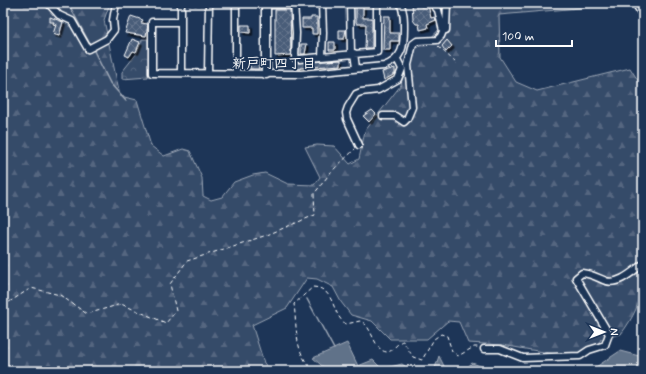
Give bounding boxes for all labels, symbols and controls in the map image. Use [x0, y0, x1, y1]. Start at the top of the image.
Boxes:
scale bar [496, 22, 572, 48]
text: 100 m [502, 29, 534, 45]
district label: 新戸町四丁目 [232, 55, 316, 73]
north arrow [584, 312, 624, 352]
text: N [606, 328, 620, 336]

